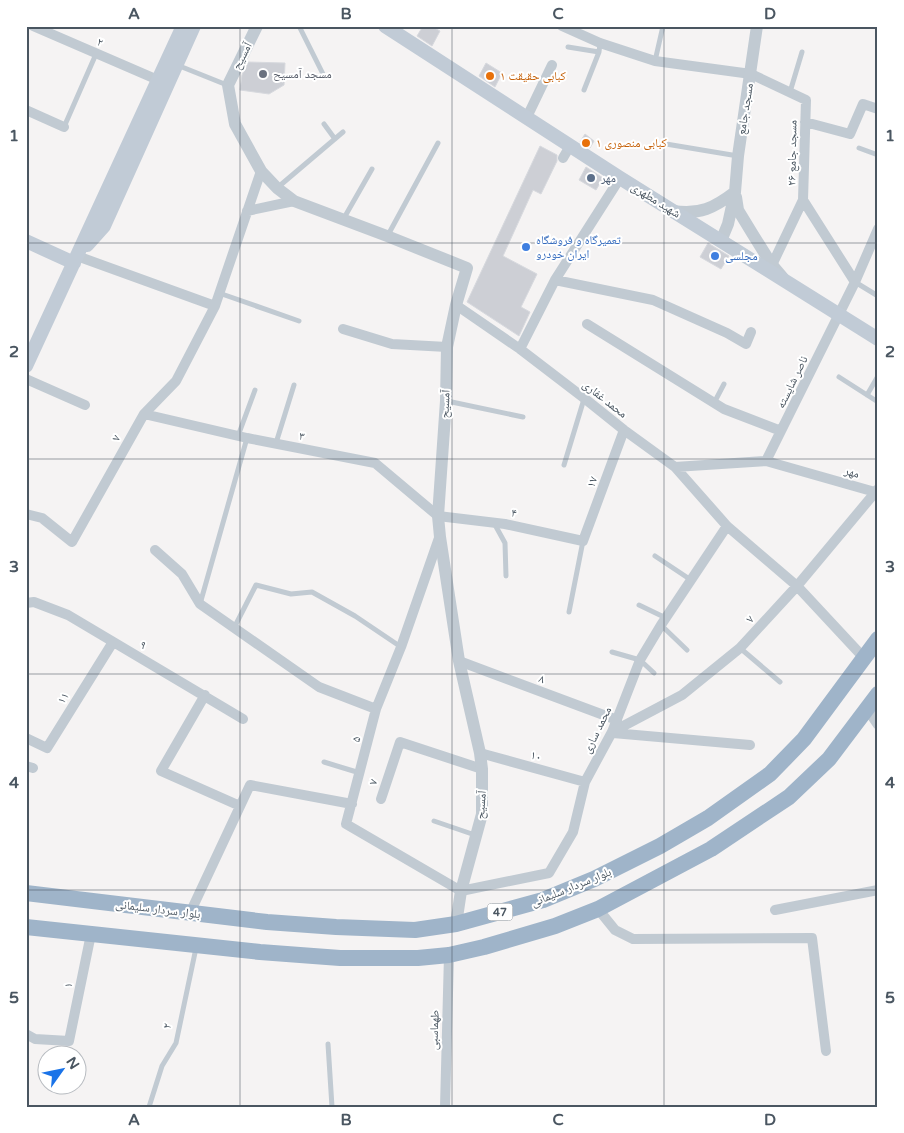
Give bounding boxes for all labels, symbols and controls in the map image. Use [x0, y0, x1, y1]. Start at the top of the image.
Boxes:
text: A [128, 4, 140, 24]
text: B [340, 4, 352, 24]
text: C [552, 4, 564, 24]
text: D [764, 4, 776, 24]
street label: ۲ [95, 35, 105, 49]
street label: آمسیح [229, 39, 255, 72]
place label: مسجد آمسیح [273, 67, 332, 81]
marker: مسجد آمسیح [257, 68, 269, 80]
place label: کبابی حقیقت ۱ [500, 69, 566, 83]
marker: کبابی حقیقت ۱ [484, 70, 496, 82]
street label: مسجد جامع [734, 82, 756, 136]
street label: ۲۶ مسجد جامع [784, 120, 800, 186]
text: 1 [9, 126, 19, 146]
text: 1 [885, 126, 895, 146]
place label: کبابی منصوری ۱ [596, 136, 667, 150]
marker: کبابی منصوری ۱ [580, 137, 592, 149]
place label: مهر [600, 171, 616, 185]
marker: مهر [585, 172, 597, 184]
street label: شهید مطهری [629, 179, 683, 221]
place label: تعمیرگاه و فروشگاه ایران خودرو [536, 233, 621, 261]
marker: تعمیرگاه و فروشگاه ایران خودرو [520, 241, 532, 253]
place label: مجلسی [725, 249, 758, 263]
marker: مجلسی [709, 250, 721, 262]
text: 2 [9, 342, 19, 362]
text: 2 [885, 342, 895, 362]
street label: ناصر شایسته [773, 354, 811, 411]
street label: محمد غفاری [580, 377, 630, 421]
street label: آمسیح [437, 388, 453, 419]
street label: ۳ [298, 429, 306, 443]
street label: ۷ [109, 432, 124, 444]
street label: مهر [842, 463, 861, 481]
street label: ۱۷ [584, 474, 601, 489]
street label: ۴ [510, 506, 518, 520]
text: 3 [9, 557, 19, 577]
text: 3 [885, 557, 895, 577]
street label: ۷ [743, 612, 757, 626]
street label: ۹ [137, 638, 149, 652]
street label: ۸ [537, 671, 548, 687]
street label: ۱۱ [54, 690, 72, 706]
street label: محمد ساری [580, 704, 614, 756]
street label: ۵ [349, 735, 363, 743]
street label: ۱۰ [529, 748, 543, 764]
text: 4 [9, 773, 19, 793]
text: 4 [885, 773, 895, 793]
street label: ۷ [366, 777, 381, 787]
street label: آمسیح [473, 789, 489, 820]
street label: بلوار سردار سلیمانی [529, 864, 613, 910]
street label: بلوار سردار سلیمانی [115, 897, 201, 922]
road number: 47 [488, 904, 512, 920]
street label: ۱ [61, 981, 75, 989]
text: 5 [9, 988, 19, 1008]
text: 5 [885, 988, 895, 1008]
street label: طهماسبی [426, 1010, 442, 1050]
street label: ۲ [160, 1022, 174, 1030]
north arrow [38, 1046, 88, 1096]
text: N [62, 1054, 83, 1073]
text: A [128, 1110, 140, 1130]
text: B [340, 1110, 352, 1130]
text: C [552, 1110, 564, 1130]
text: D [764, 1110, 776, 1130]

